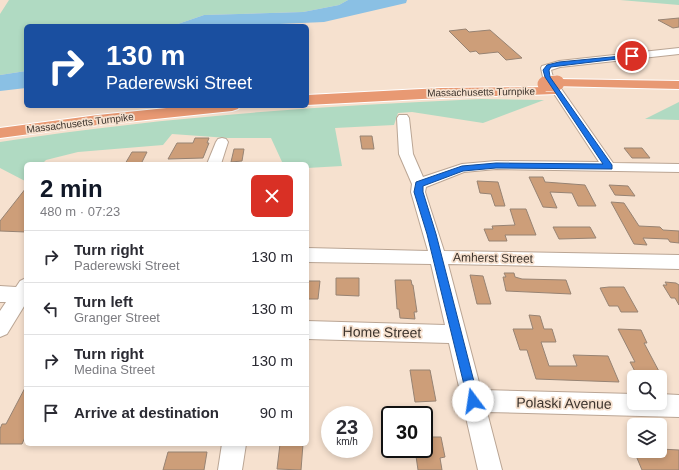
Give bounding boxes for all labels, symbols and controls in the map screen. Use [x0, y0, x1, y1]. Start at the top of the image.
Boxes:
pin [615, 39, 649, 73]
icon: right [40, 40, 92, 92]
text: 130 m [106, 40, 185, 71]
icon: arrive [621, 45, 643, 67]
text: Paderewski Street [106, 73, 252, 93]
street label: Massachusetts Turnpike [427, 86, 535, 98]
street label: Massachusetts Turnpike [26, 111, 135, 135]
text: 2 min [40, 175, 103, 202]
button: close [251, 175, 293, 217]
text: 480 m · 07:23 [40, 204, 120, 219]
text: Turn right [74, 241, 144, 258]
icon: right [40, 246, 62, 268]
text: 130 m [251, 248, 293, 265]
street label: Amherst Street [453, 250, 534, 266]
text: Paderewski Street [74, 258, 180, 273]
text: Turn left [74, 293, 133, 310]
icon: left [40, 298, 62, 320]
text: 130 m [251, 300, 293, 317]
text: Granger Street [74, 310, 160, 325]
street label: Home Street [343, 323, 422, 341]
text: Turn right [74, 345, 144, 362]
icon: right [40, 350, 62, 372]
text: 130 m [251, 352, 293, 369]
text: Medina Street [74, 362, 155, 377]
map controls [627, 370, 667, 458]
button: search [627, 370, 667, 410]
position arrow [452, 380, 494, 422]
street label: Polaski Avenue [516, 394, 612, 412]
icon: arrive [40, 402, 62, 424]
text: Arrive at destination [74, 404, 219, 421]
text: 90 m [260, 404, 293, 421]
speed limit sign: 30 [381, 406, 433, 458]
text: 23 [336, 416, 358, 438]
button: layers [627, 418, 667, 458]
text: km/h [336, 436, 358, 447]

